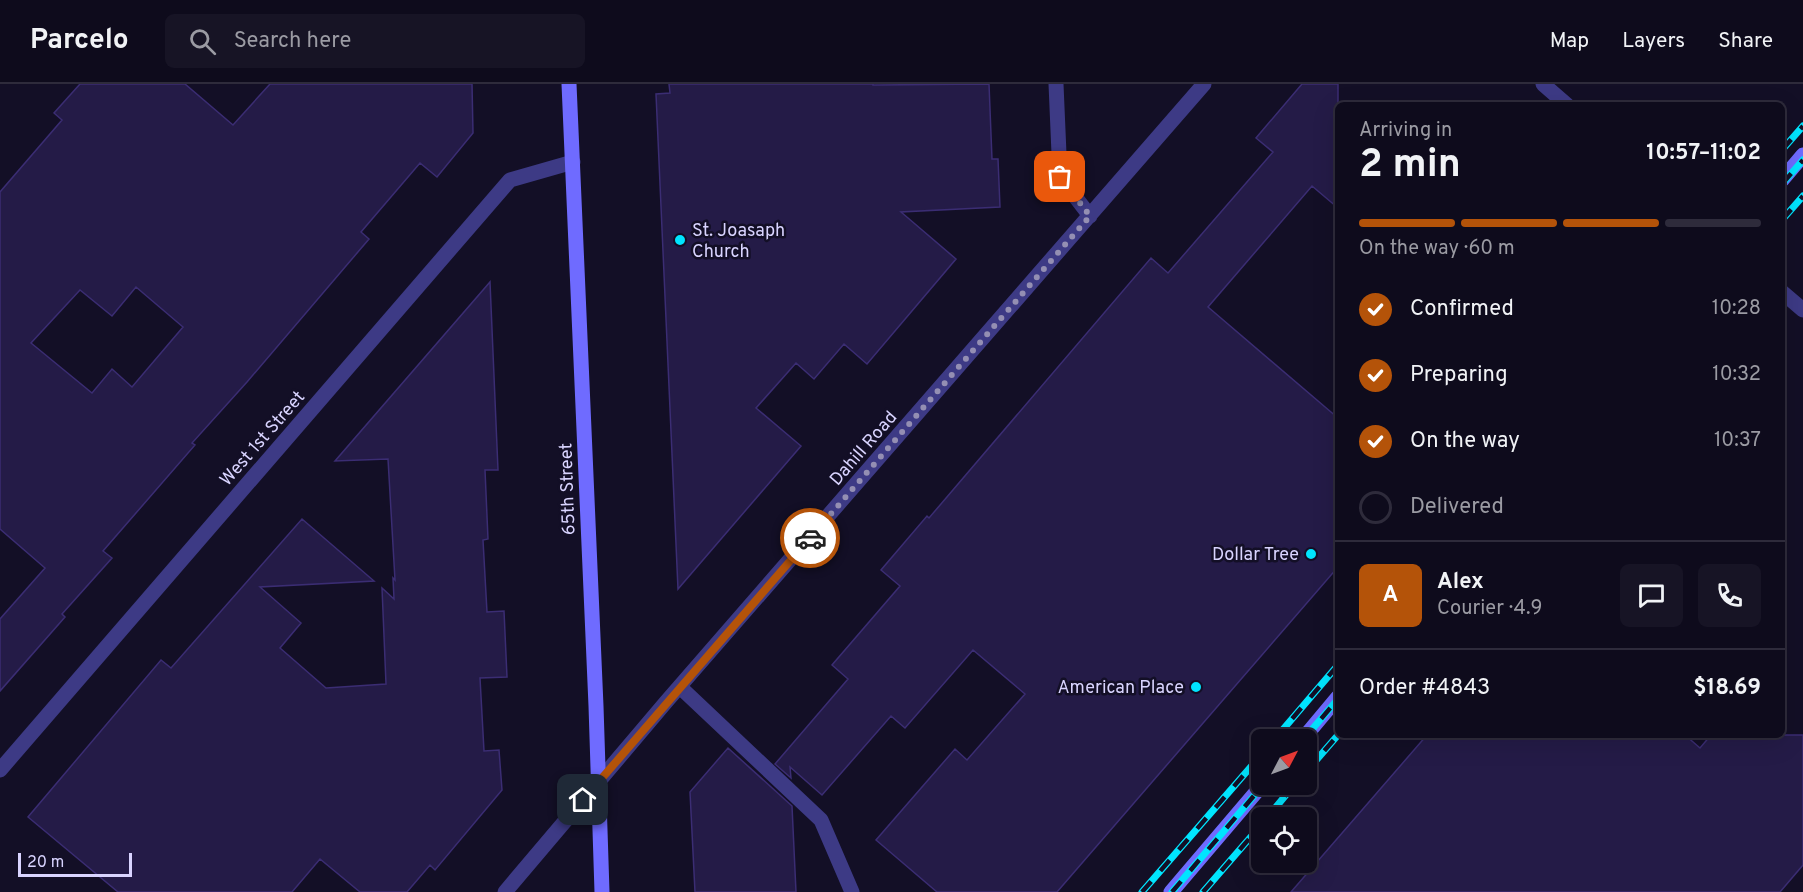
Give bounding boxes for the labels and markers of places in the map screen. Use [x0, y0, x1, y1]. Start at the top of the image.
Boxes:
pin [1034, 151, 1085, 202]
place label: St. Joasaph Church [692, 220, 785, 264]
marker: St. Joasaph Church [673, 233, 687, 247]
place label: Dollar Tree [1212, 544, 1299, 567]
marker: Dollar Tree [1304, 547, 1318, 561]
place label: American Place [1057, 677, 1184, 700]
marker: American Place [1189, 680, 1203, 694]
pin [557, 774, 608, 825]

